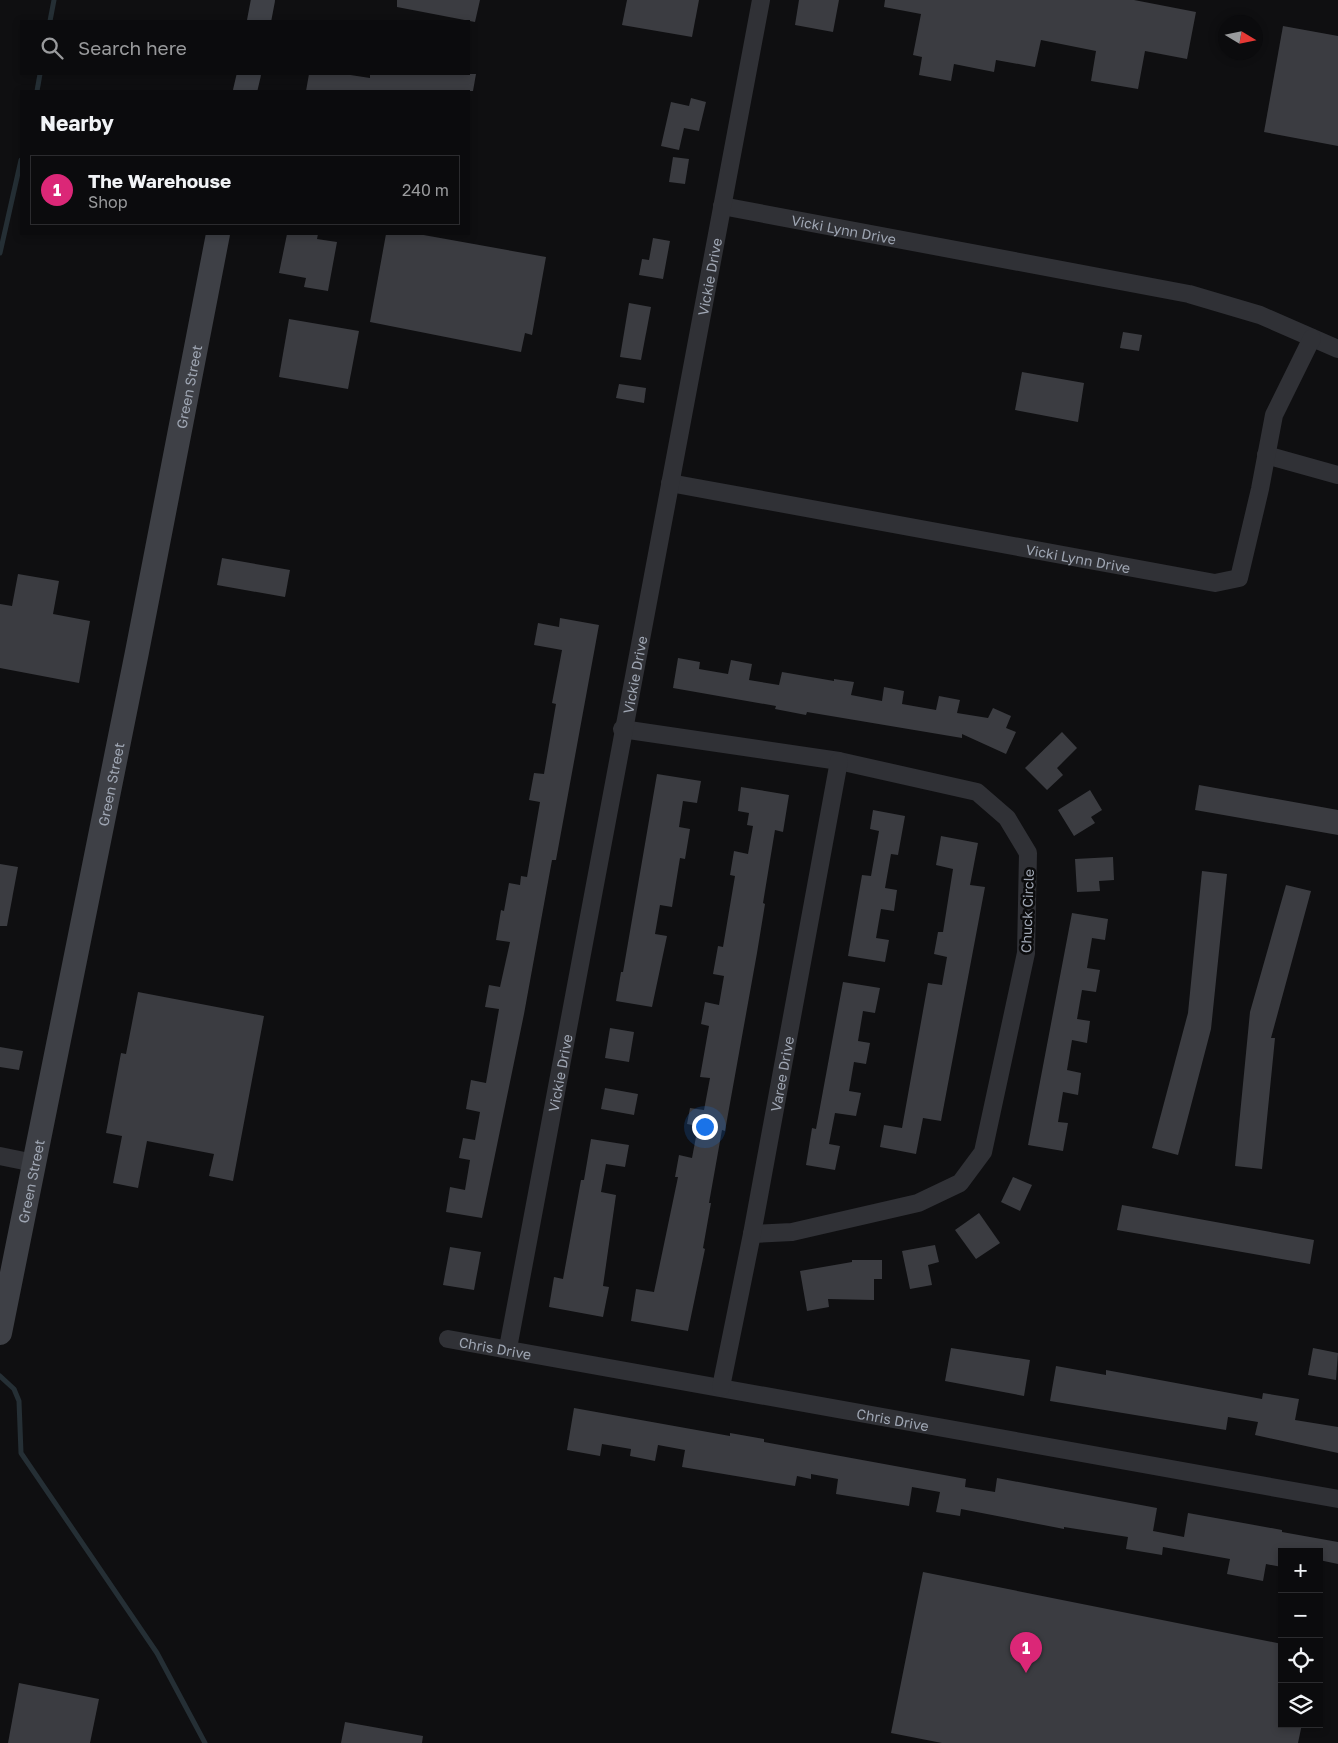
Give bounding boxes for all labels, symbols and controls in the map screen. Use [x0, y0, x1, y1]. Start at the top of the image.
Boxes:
north arrow [1218, 15, 1263, 60]
search box [20, 20, 470, 75]
icon: search [38, 34, 66, 62]
text: Search here [78, 36, 187, 59]
text: Nearby [40, 110, 114, 136]
text: The Warehouse [88, 169, 231, 192]
text: 1 [53, 180, 61, 200]
text: 240 m [402, 180, 449, 200]
text: Shop [88, 192, 128, 212]
street label: Vicki Lynn Drive [790, 211, 898, 247]
street label: Vickie Drive [693, 236, 725, 317]
street label: Green Street [172, 343, 205, 430]
street label: Vicki Lynn Drive [1024, 540, 1132, 576]
street label: Vickie Drive [619, 634, 650, 715]
street label: Green Street [94, 741, 127, 827]
street label: Chuck Circle [1017, 869, 1037, 953]
street label: Vickie Drive [544, 1032, 575, 1113]
street label: Varee Drive [766, 1035, 797, 1113]
your location [692, 1114, 718, 1140]
street label: Green Street [14, 1138, 47, 1224]
street label: Chris Drive [458, 1333, 533, 1362]
street label: Chris Drive [855, 1404, 930, 1434]
map controls [1278, 1548, 1323, 1728]
button: + [1278, 1548, 1323, 1593]
button: − [1278, 1593, 1323, 1638]
pin: 1 [1010, 1632, 1042, 1673]
button: locate [1278, 1638, 1323, 1683]
button: layers [1278, 1683, 1323, 1728]

